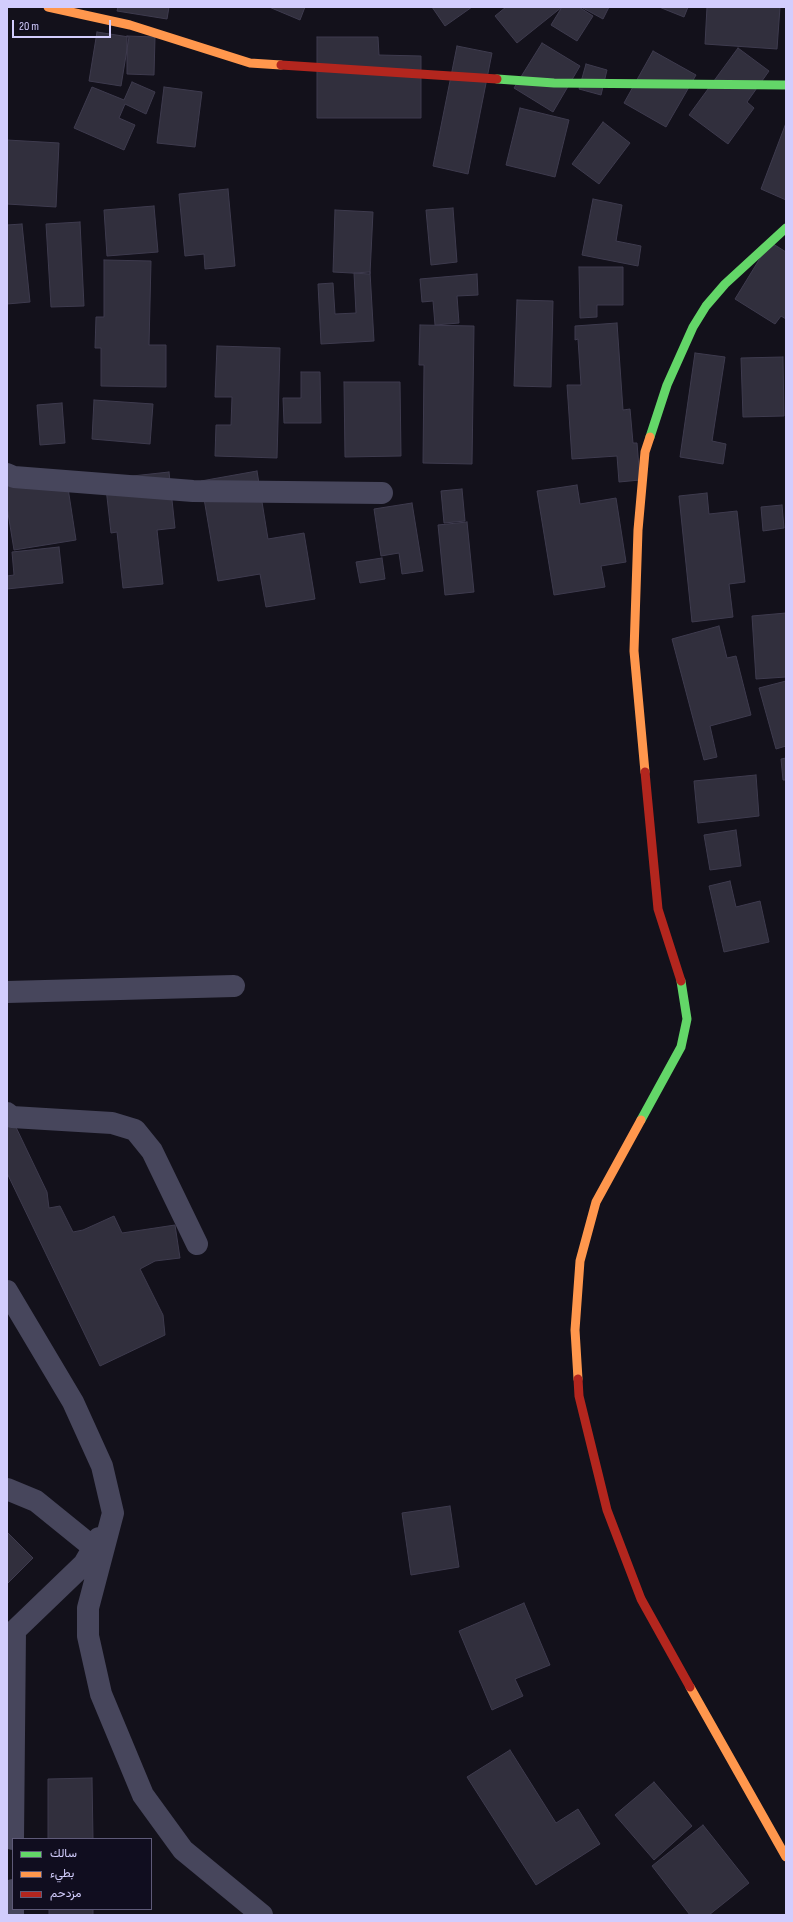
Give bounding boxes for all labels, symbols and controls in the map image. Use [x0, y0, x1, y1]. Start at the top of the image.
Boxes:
scale bar [14, 12, 113, 38]
text: 20 m [19, 19, 39, 34]
legend [12, 1838, 152, 1910]
text: سالك [50, 1846, 77, 1861]
text: بطيء [50, 1866, 74, 1881]
text: مزدحم [50, 1886, 81, 1901]

